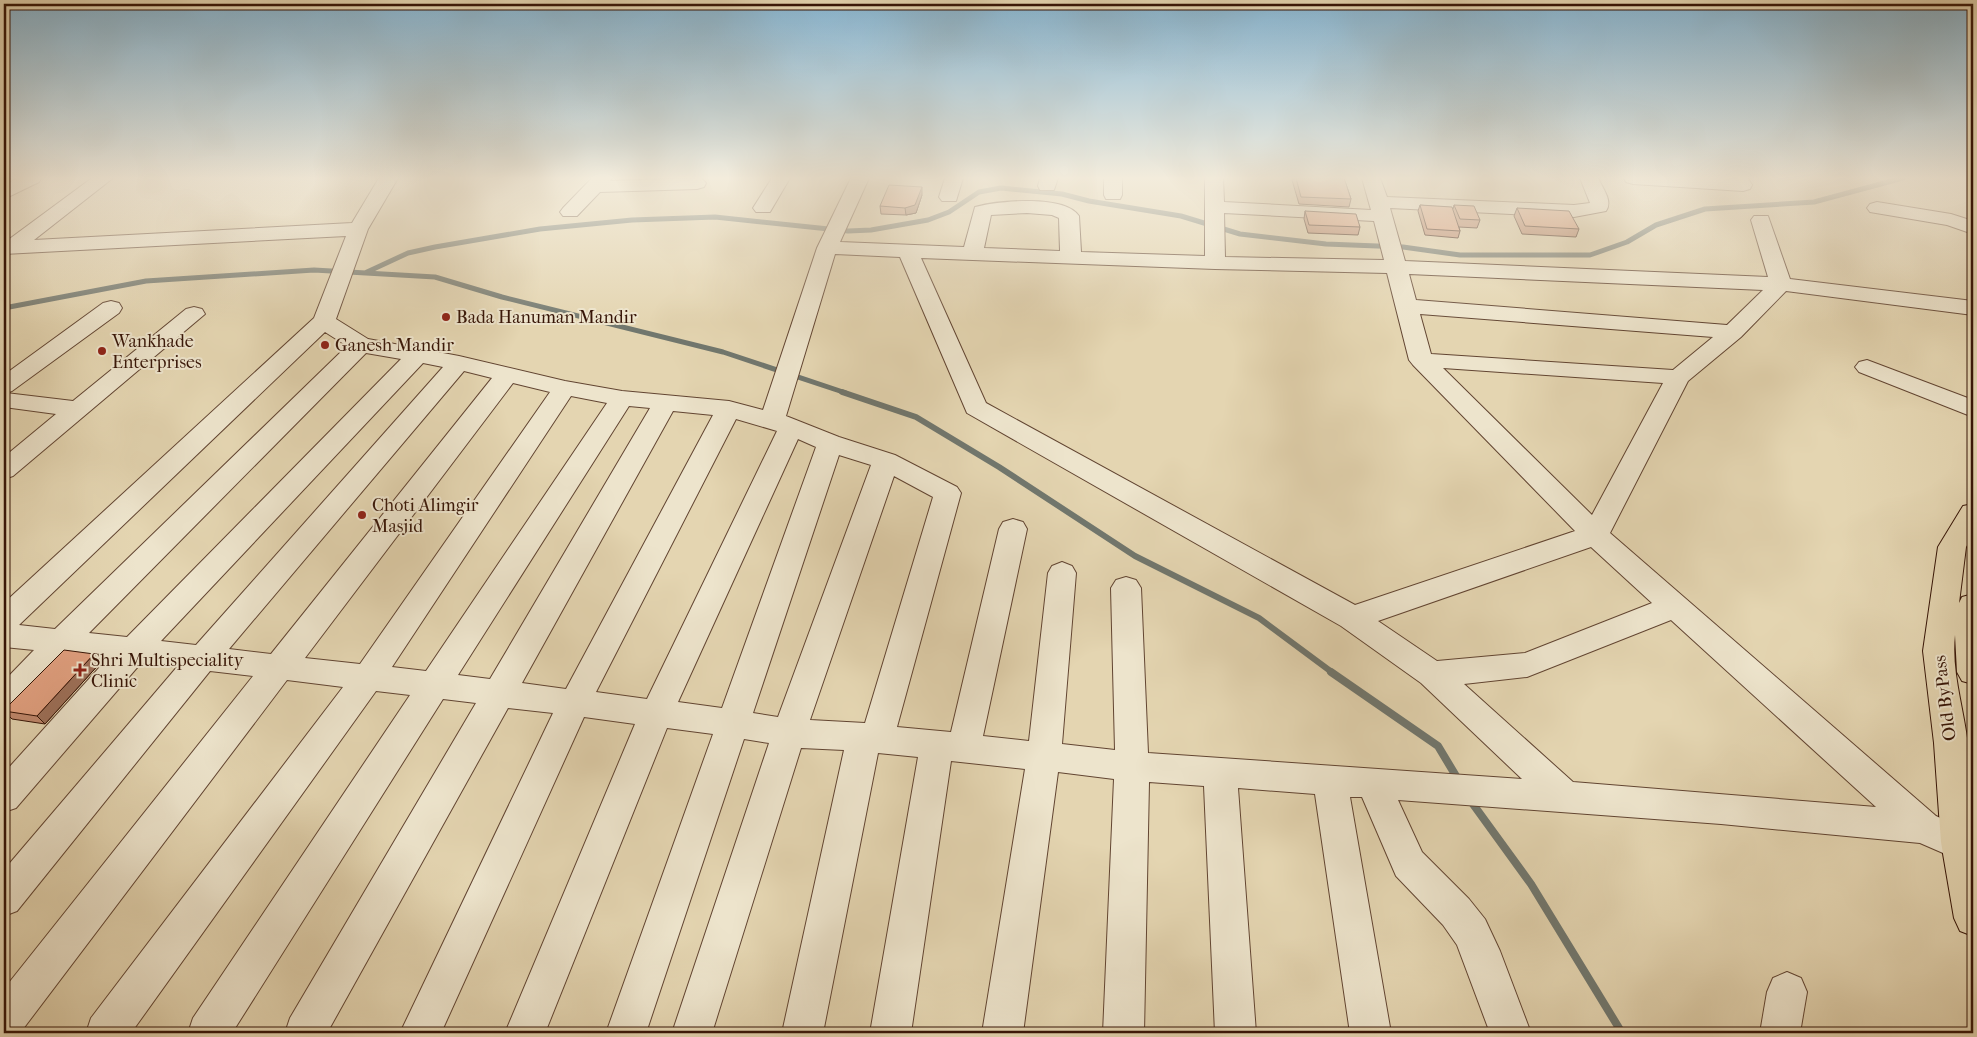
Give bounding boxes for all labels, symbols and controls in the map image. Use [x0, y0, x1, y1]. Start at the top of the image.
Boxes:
place label: Bada Hanuman Mandir [456, 307, 637, 328]
marker: Bada Hanuman Mandir [440, 311, 452, 323]
place label: Wankhade Enterprises [111, 331, 202, 373]
place label: Ganesh Mandir [335, 335, 454, 356]
marker: Ganesh Mandir [319, 339, 331, 351]
marker: Wankhade Enterprises [96, 345, 108, 357]
place label: Choti Alimgir Masjid [372, 495, 479, 537]
marker: Choti Alimgir Masjid [356, 509, 368, 521]
place label: Shri Multispeciality Clinic [91, 650, 245, 692]
street label: Old ByPass [1929, 654, 1961, 742]
marker: Shri Multispeciality Clinic [73, 663, 87, 677]

